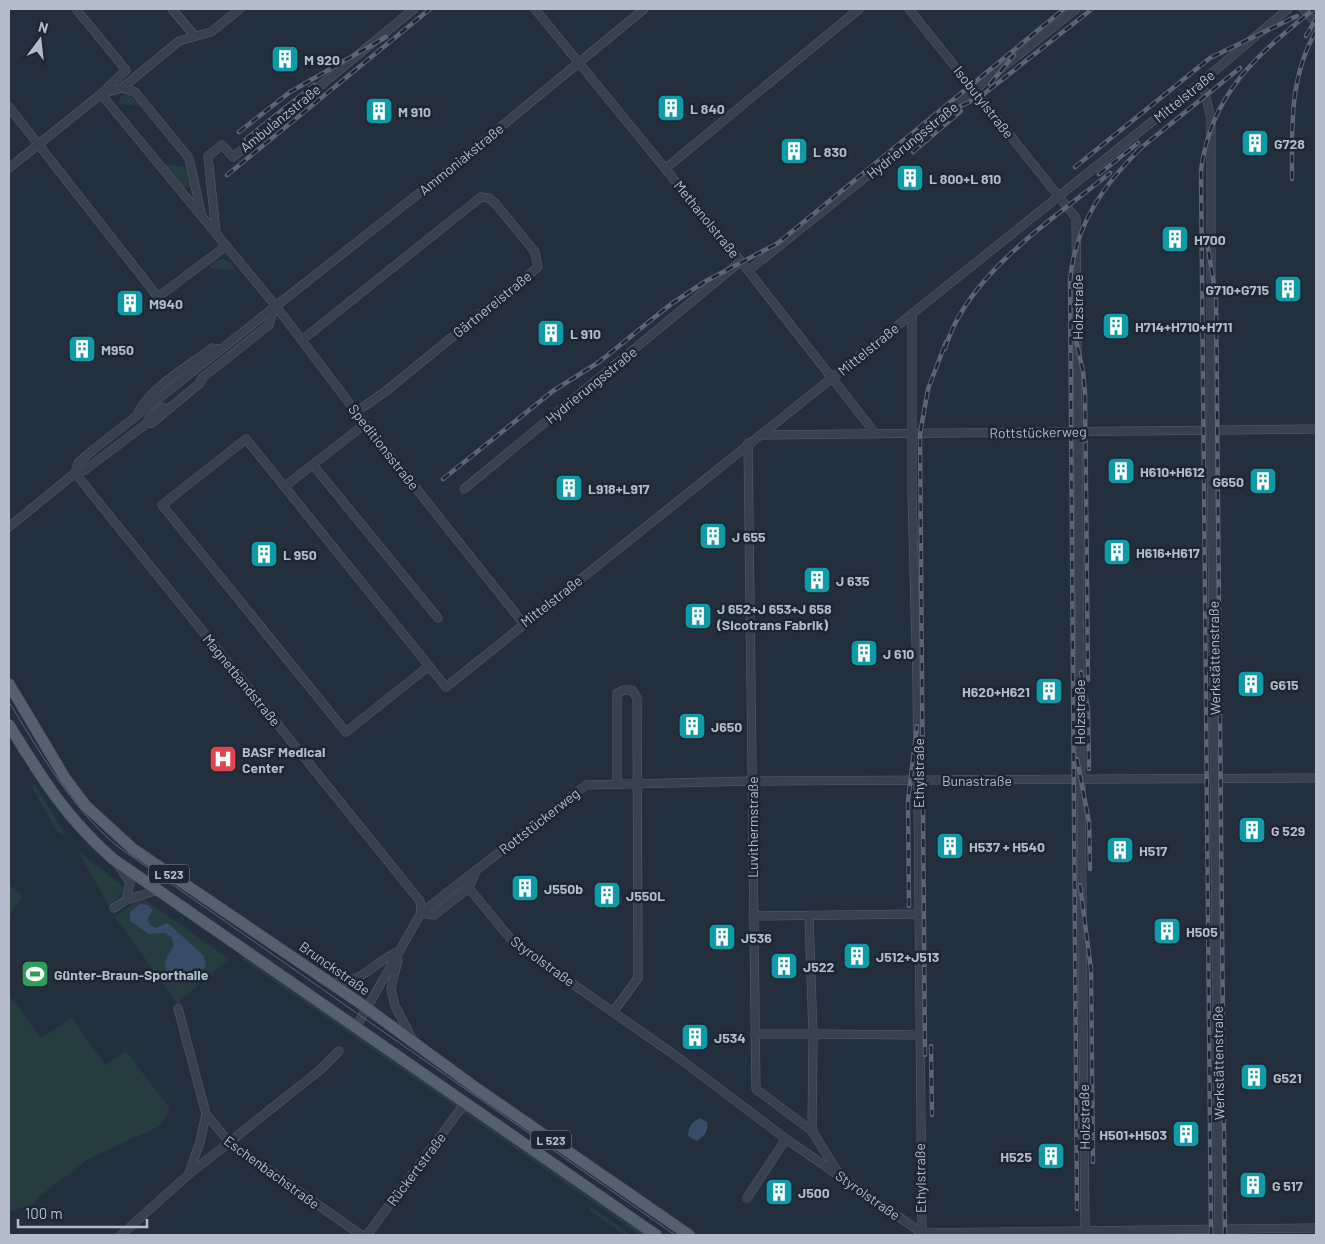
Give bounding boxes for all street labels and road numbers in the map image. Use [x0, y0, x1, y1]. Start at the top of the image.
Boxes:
street label: Isobutylstraße [950, 62, 1018, 142]
street label: Mittelstraße [1150, 66, 1218, 126]
street label: Ambulanzstraße [236, 80, 324, 156]
street label: Hydrierungsstraße [863, 98, 961, 182]
street label: Ammoniakstraße [415, 120, 507, 198]
street label: Methanolstraße [671, 177, 743, 261]
street label: Gärtnereistraße [449, 267, 535, 341]
street label: Holzstraße [1069, 274, 1086, 340]
street label: Mittelstraße [834, 319, 902, 379]
street label: Hydrierungsstraße [542, 343, 640, 427]
street label: Speditionsstraße [345, 401, 423, 493]
street label: Rottstückerweg [989, 423, 1087, 441]
street label: Mittelstraße [517, 572, 585, 630]
street label: Werkstättenstraße [1205, 601, 1223, 715]
street label: Magnetbandstraße [200, 630, 284, 730]
street label: Holzstraße [1071, 679, 1088, 745]
street label: Ethylstraße [910, 738, 927, 808]
street label: Bunastraße [942, 772, 1012, 789]
street label: Luvithermstraße [744, 776, 761, 878]
street label: Rottstückerweg [495, 784, 583, 858]
road number: L 523 [149, 864, 189, 884]
street label: Styrolstraße [508, 932, 578, 990]
street label: Brunckstraße [296, 937, 374, 999]
street label: Werkstättenstraße [1209, 1006, 1227, 1120]
street label: Holzstraße [1075, 1084, 1093, 1150]
street label: Rückertstraße [383, 1129, 449, 1209]
road number: L 523 [531, 1130, 571, 1150]
street label: Eschenbachstraße [221, 1132, 323, 1212]
street label: Ethylstraße [911, 1143, 929, 1213]
street label: Styrolstraße [832, 1167, 904, 1223]

